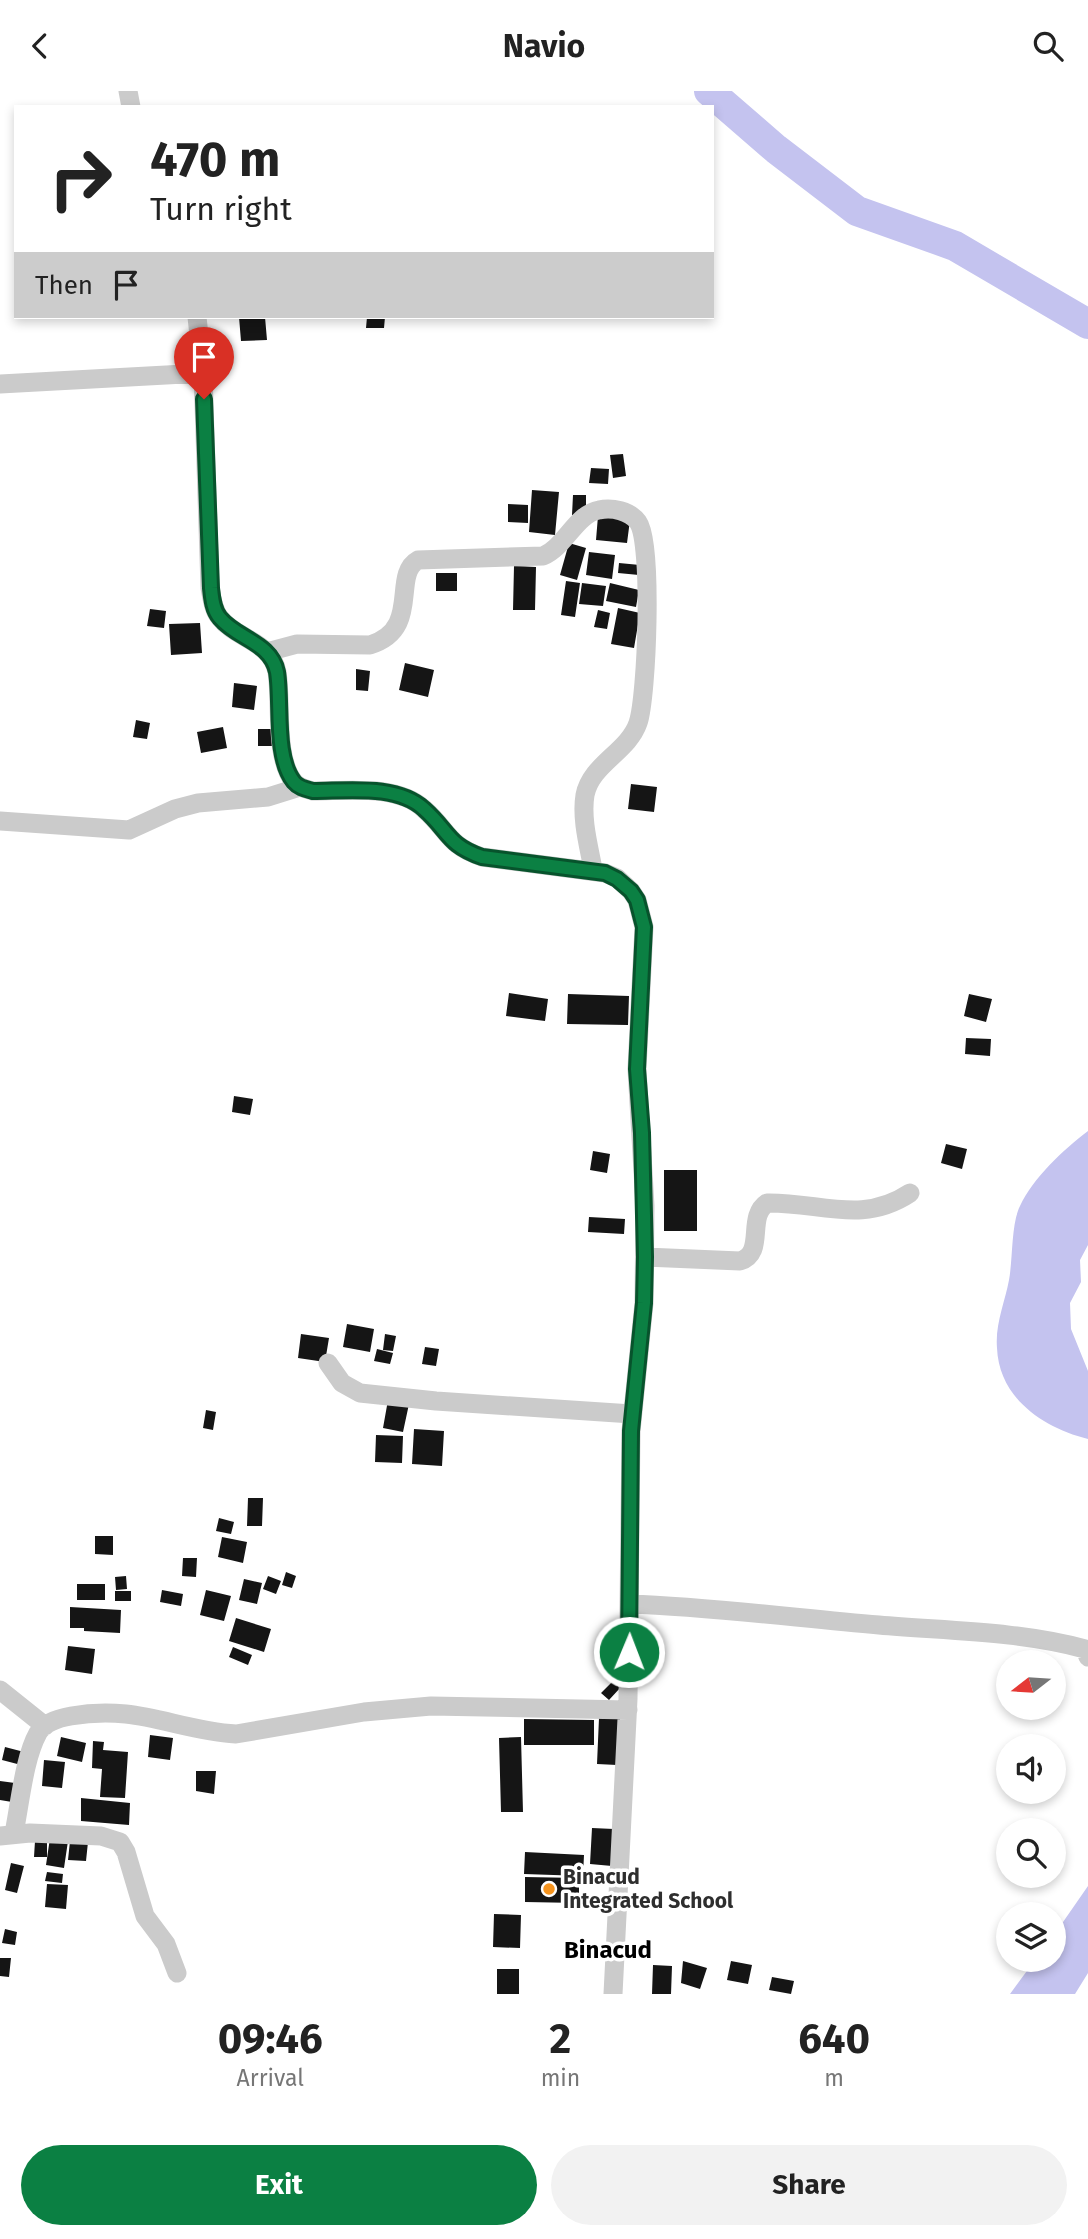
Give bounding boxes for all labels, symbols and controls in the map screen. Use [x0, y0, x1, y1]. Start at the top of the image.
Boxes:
icon: back [21, 27, 59, 65]
text: Navio [503, 27, 585, 65]
icon: search [1029, 27, 1067, 65]
text: 470 m [150, 130, 280, 189]
icon: right [35, 133, 126, 224]
text: Turn right [150, 190, 292, 228]
icon: arrive [107, 266, 145, 304]
text: Then [35, 270, 93, 301]
pin [174, 327, 234, 399]
icon: arrive [185, 338, 223, 376]
position arrow [592, 1615, 666, 1689]
north arrow [996, 1650, 1066, 1720]
map controls [996, 1650, 1066, 1972]
button: sound [996, 1734, 1066, 1804]
button: search [996, 1818, 1066, 1888]
place label: Binacud Integrated School [563, 1864, 734, 1914]
marker: Binacud Integrated School [541, 1881, 557, 1897]
button: layers [996, 1902, 1066, 1972]
district label: Binacud [564, 1936, 652, 1964]
text: 09:46 [218, 2014, 323, 2064]
text: 2 [550, 2014, 571, 2064]
text: 640 [798, 2014, 870, 2064]
text: Arrival [237, 2064, 304, 2092]
text: min [541, 2064, 580, 2092]
text: m [824, 2064, 844, 2092]
button: Exit [21, 2145, 537, 2225]
button: Share [551, 2145, 1067, 2225]

